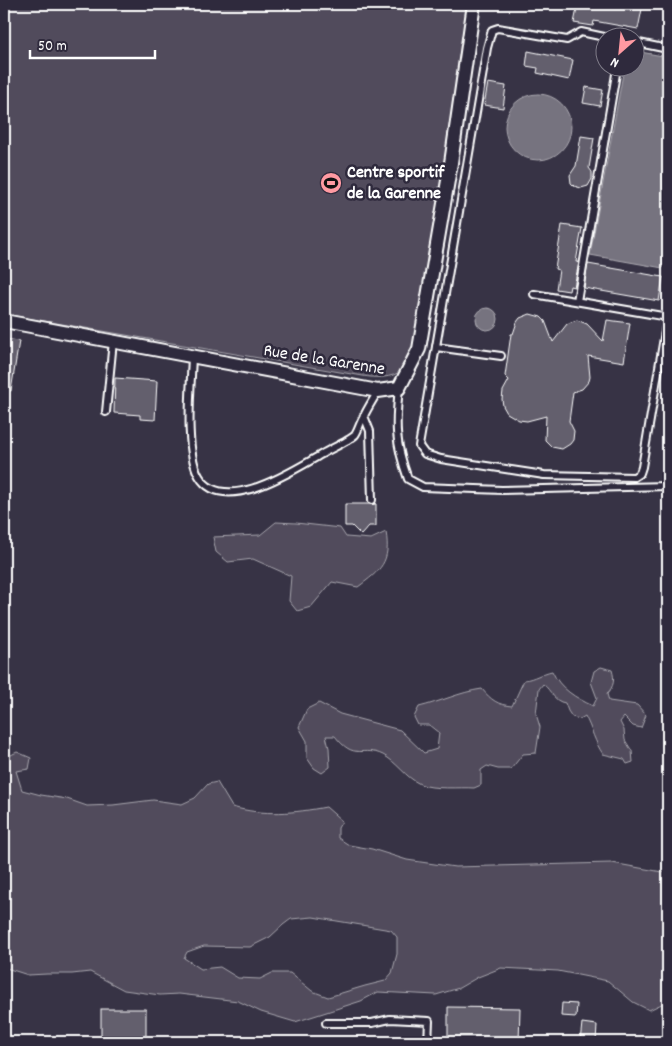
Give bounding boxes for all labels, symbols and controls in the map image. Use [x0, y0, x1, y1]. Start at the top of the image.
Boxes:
scale bar [30, 28, 155, 60]
north arrow [594, 28, 644, 78]
text: 50 m [38, 36, 67, 58]
text: N [607, 51, 623, 72]
place label: Centre sportif de la Garenne [347, 161, 446, 207]
sports icon: Centre sportif de la Garenne [319, 171, 343, 195]
street label: Rue de la Garenne [262, 339, 387, 383]

